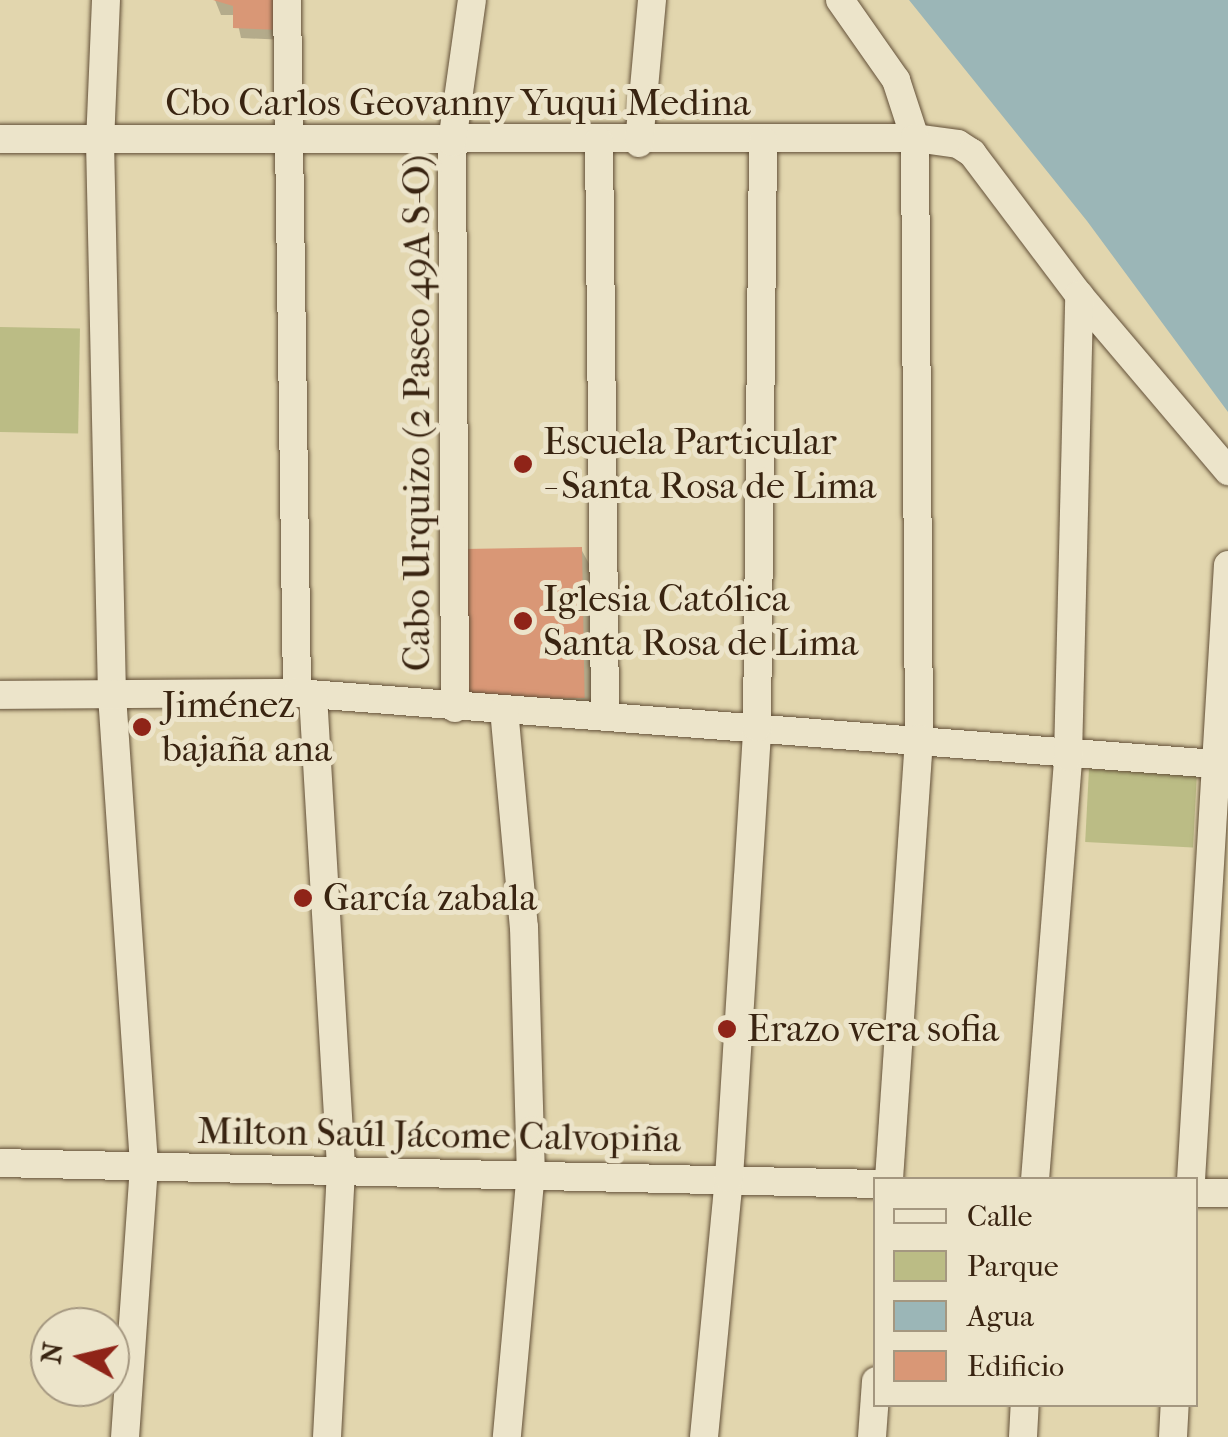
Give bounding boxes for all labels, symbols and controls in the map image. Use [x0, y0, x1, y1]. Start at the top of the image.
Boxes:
street label: Cbo Carlos Geovanny Yuqui Medina [165, 80, 751, 126]
street label: Cabo Urquizo (2 Paseo 49A S-O) [394, 155, 440, 671]
place label: Escuela Particular - Santa Rosa de Lima [543, 419, 876, 508]
marker: Escuela Particular - Santa Rosa de Lima [512, 453, 534, 475]
place label: Iglesia Católica Santa Rosa de Lima [543, 576, 858, 666]
marker: Iglesia Católica Santa Rosa de Lima [512, 610, 534, 632]
place label: Jiménez bajaña ana [162, 682, 332, 772]
marker: Jiménez bajaña ana [131, 716, 153, 738]
place label: García zabala [323, 875, 537, 921]
marker: García zabala [292, 887, 314, 909]
place label: Erazo vera sofia [747, 1006, 999, 1052]
marker: Erazo vera sofia [716, 1018, 738, 1040]
street label: Milton Saúl Jácome Calvopiña [197, 1108, 681, 1162]
legend [873, 1177, 1198, 1407]
text: Calle [967, 1199, 1032, 1234]
text: Parque [967, 1249, 1059, 1284]
text: Agua [967, 1299, 1034, 1334]
north arrow [30, 1307, 130, 1407]
text: N [34, 1340, 70, 1366]
text: Edificio [967, 1349, 1064, 1384]

